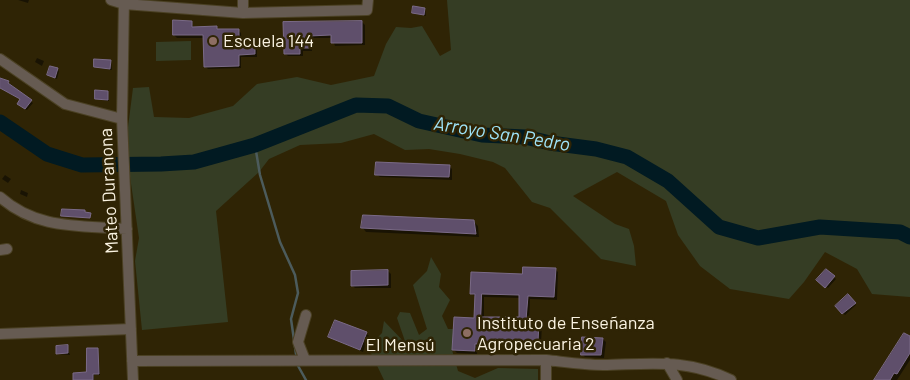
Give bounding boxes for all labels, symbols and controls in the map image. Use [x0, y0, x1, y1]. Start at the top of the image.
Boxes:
place label: Escuela 144 [223, 30, 314, 52]
marker: Escuela 144 [207, 35, 219, 47]
water label: Arroyo San Pedro [432, 112, 572, 156]
street label: Mateo Duranona [95, 128, 123, 254]
place label: Instituto de Enseñanza Agropecuaria 2 [477, 312, 655, 354]
marker: Instituto de Enseñanza Agropecuaria 2 [461, 327, 473, 339]
street label: El Mensú [365, 334, 435, 356]

